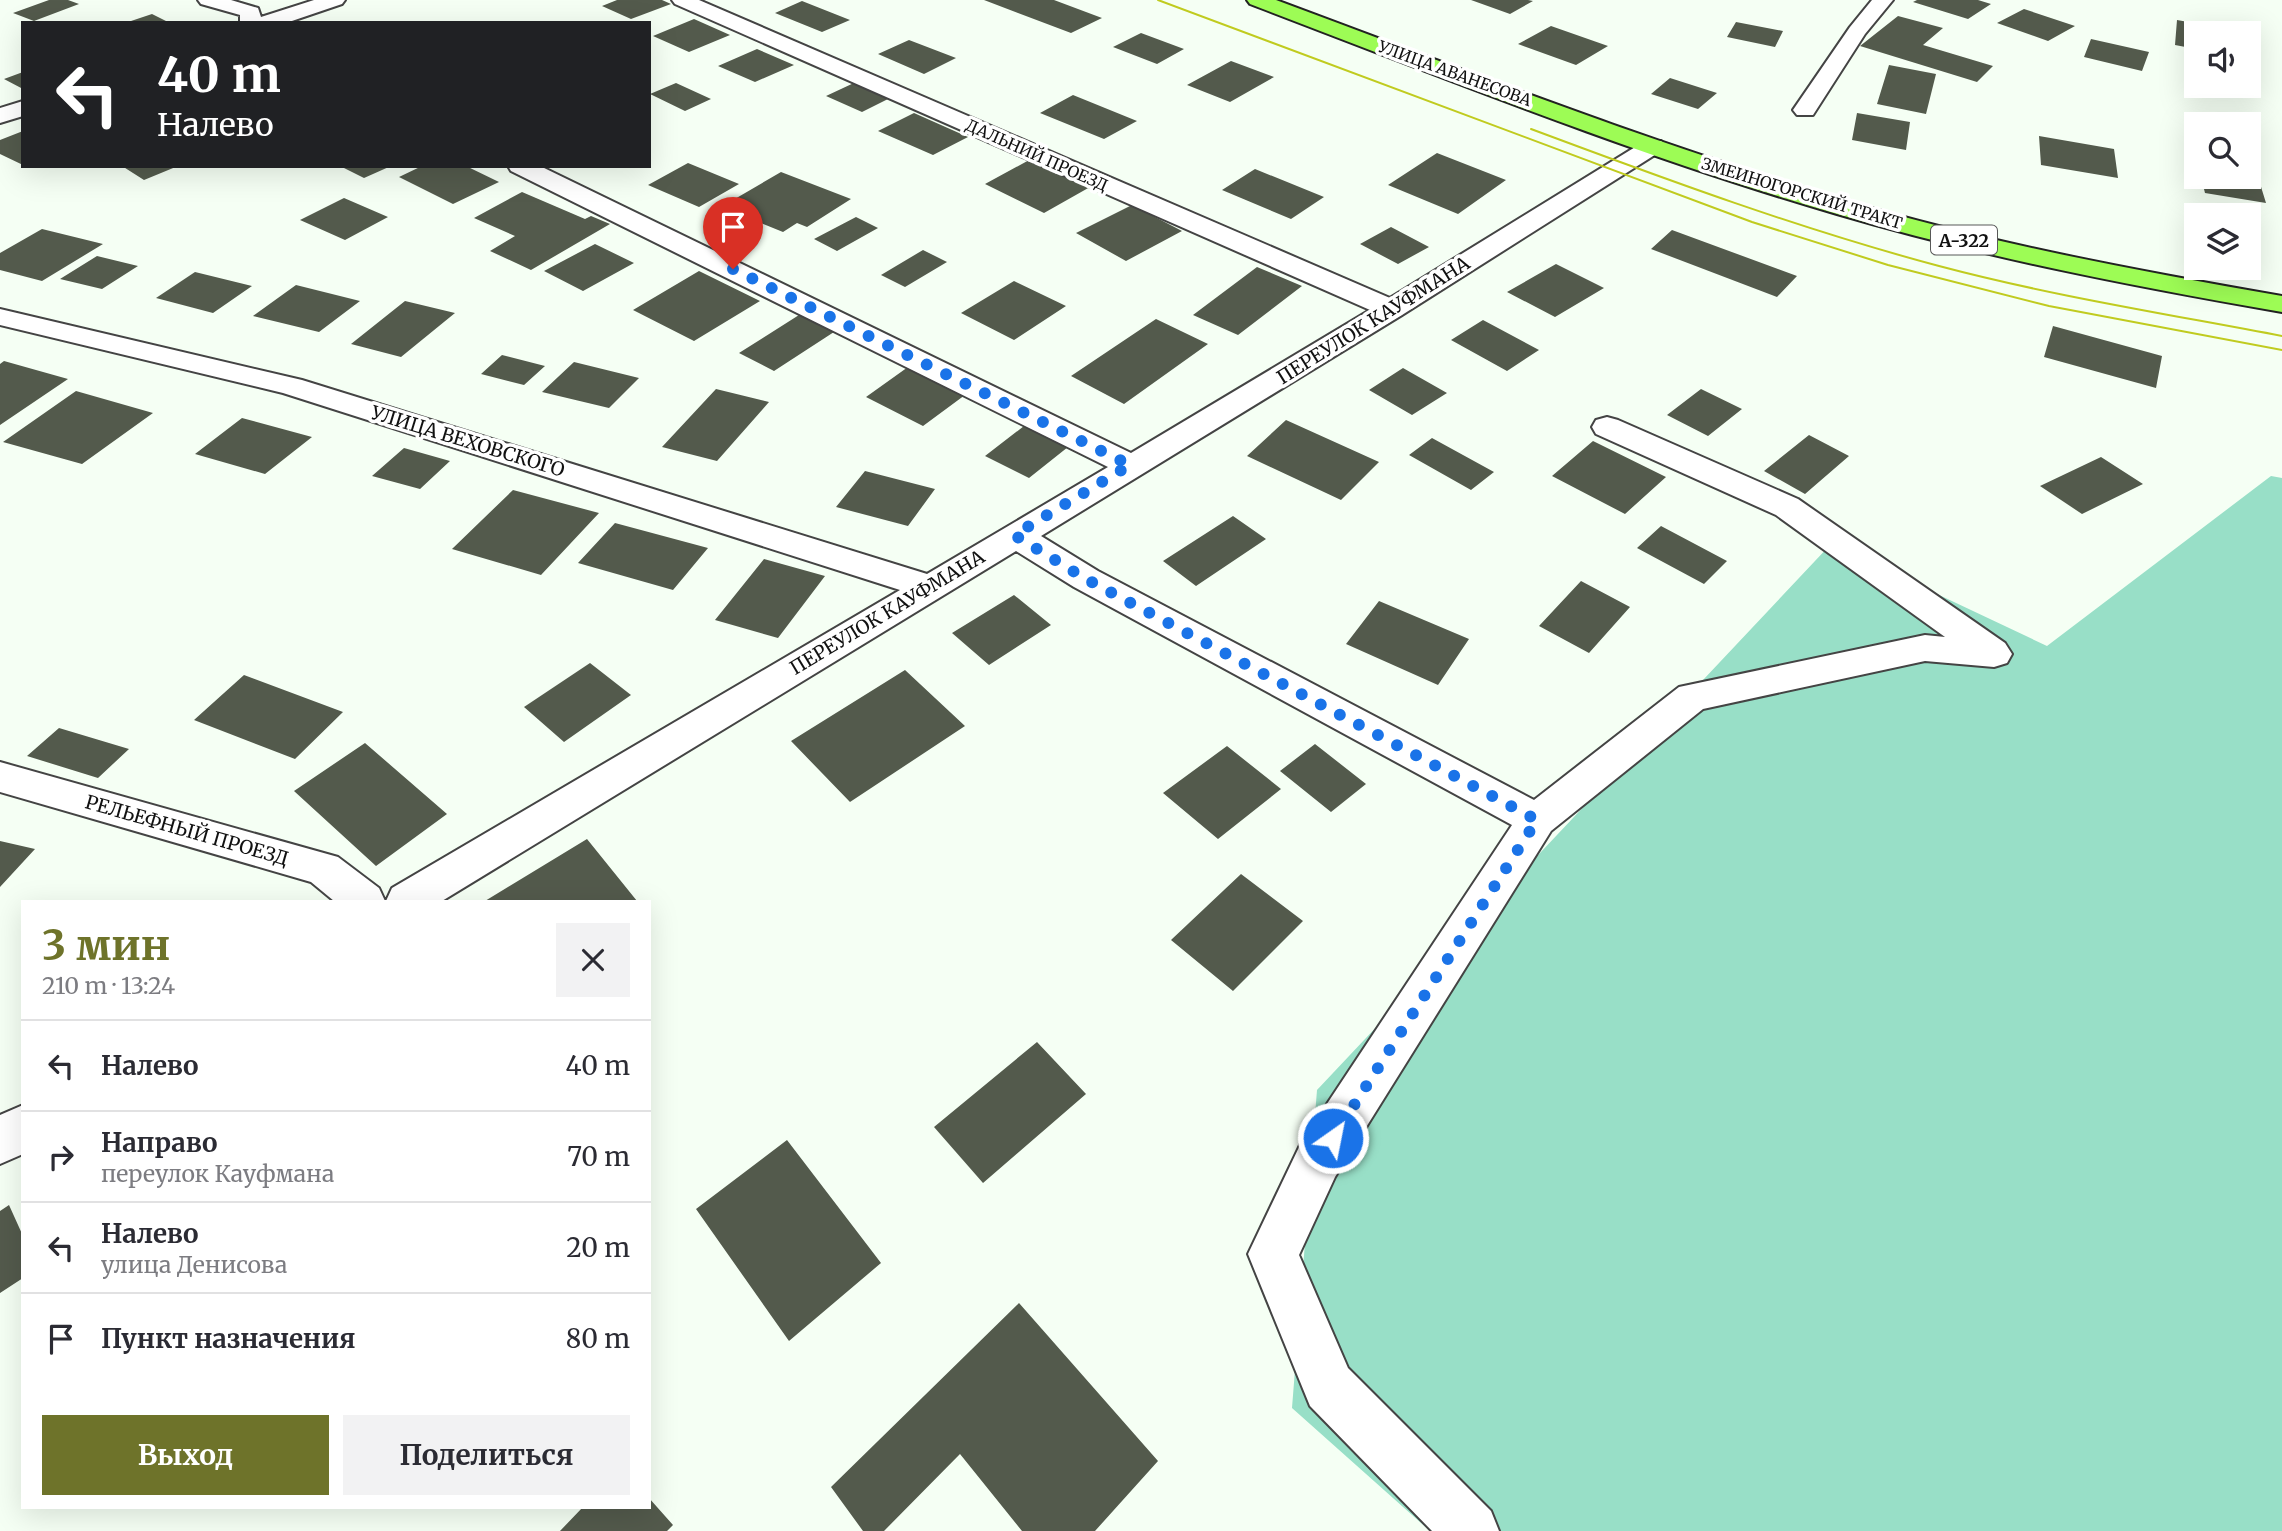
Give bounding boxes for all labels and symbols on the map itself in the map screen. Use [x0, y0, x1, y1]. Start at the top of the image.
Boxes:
street label: УЛИЦА АВАНЕСОВА [1375, 36, 1535, 110]
street label: ДАЛЬНИЙ ПРОЕЗД [963, 115, 1111, 195]
street label: ЗМЕИНОГОРСКИЙ ТРАКТ [1699, 153, 1905, 233]
pin [703, 197, 763, 269]
road number: А-322 [1931, 226, 1997, 254]
street label: ПЕРЕУЛОК КАУФМАНА [1272, 250, 1474, 389]
street label: УЛИЦА ВЕХОВСКОГО [367, 400, 568, 482]
street label: ПЕРЕУЛОК КАУФМАНА [785, 544, 989, 680]
street label: РЕЛЬЕФНЫЙ ПРОЕЗД [83, 789, 291, 871]
position arrow [1296, 1101, 1370, 1175]

